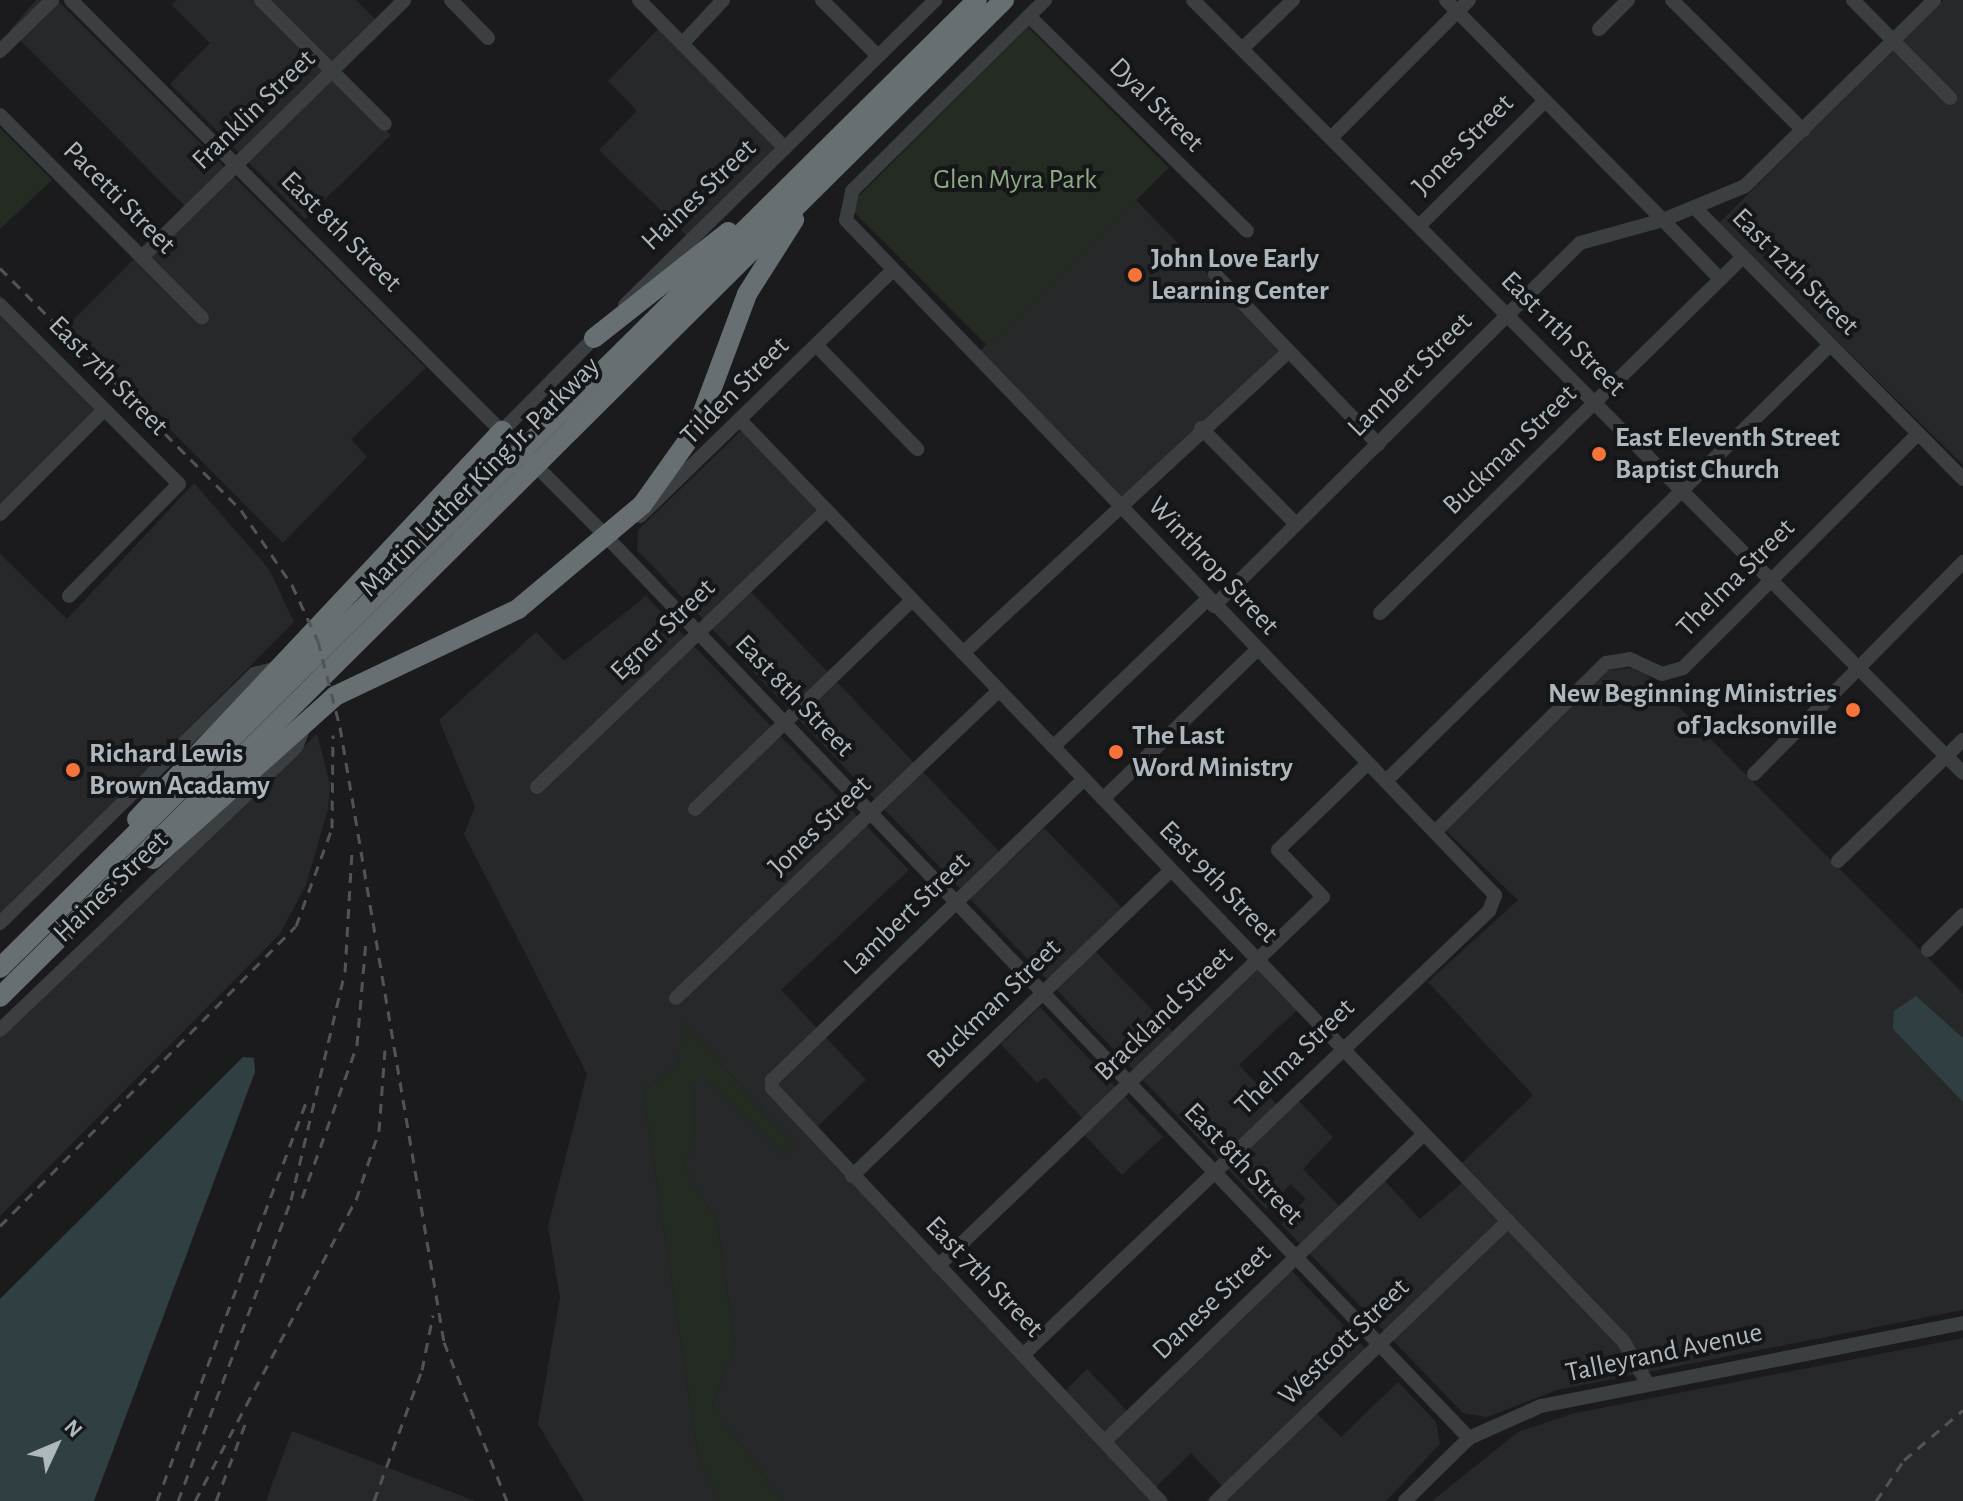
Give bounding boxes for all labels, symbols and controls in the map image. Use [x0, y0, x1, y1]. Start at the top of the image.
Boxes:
street label: Franklin Street [185, 43, 323, 177]
street label: Dyal Street [1102, 51, 1210, 159]
street label: Jones Street [1405, 87, 1521, 203]
street label: Haines Street [635, 132, 763, 258]
street label: Pacetti Street [56, 135, 182, 261]
park label: Glen Myra Park [933, 163, 1097, 197]
street label: East 8th Street [274, 165, 408, 299]
street label: East 12th Street [1724, 201, 1866, 343]
place label: John Love Early Learning Center [1151, 242, 1329, 308]
street label: East 11th Street [1493, 264, 1633, 404]
marker: John Love Early Learning Center [1126, 266, 1144, 284]
street label: Lambert Street [1341, 306, 1479, 444]
street label: East 7th Street [41, 309, 175, 443]
street label: Tilden Street [674, 330, 796, 452]
street label: Martin Luther King Jr. Parkway [353, 350, 607, 604]
street label: Buckman Street [1436, 378, 1584, 522]
place label: East Eleventh Street Baptist Church [1615, 421, 1840, 487]
marker: East Eleventh Street Baptist Church [1590, 445, 1608, 463]
street label: Winthrop Street [1140, 490, 1286, 642]
street label: Thelma Street [1670, 512, 1802, 644]
street label: Egner Street [604, 572, 722, 688]
street label: East 8th Street [727, 628, 861, 764]
place label: New Beginning Ministries of Jacksonville [1548, 677, 1837, 743]
marker: New Beginning Ministries of Jacksonville [1844, 701, 1862, 719]
place label: The Last Word Ministry [1132, 719, 1293, 785]
place label: Richard Lewis Brown Acadamy [89, 737, 270, 803]
marker: The Last Word Ministry [1107, 743, 1125, 761]
marker: Richard Lewis Brown Acadamy [64, 761, 82, 779]
street label: Jones Street [762, 769, 878, 883]
street label: East 9th Street [1151, 814, 1285, 950]
street label: Haines Street [47, 824, 175, 950]
street label: Lambert Street [837, 845, 977, 983]
street label: Buckman Street [920, 932, 1068, 1076]
street label: Brackland Street [1088, 940, 1240, 1088]
street label: Thelma Street [1228, 992, 1362, 1122]
street label: East 8th Street [1176, 1096, 1310, 1232]
street label: East 7th Street [918, 1209, 1050, 1345]
street label: Danese Street [1146, 1237, 1278, 1367]
street label: Westcott Street [1272, 1271, 1416, 1413]
street label: Talleyrand Avenue [1563, 1316, 1765, 1390]
north arrow [16, 1405, 96, 1485]
text: N [60, 1415, 86, 1441]

